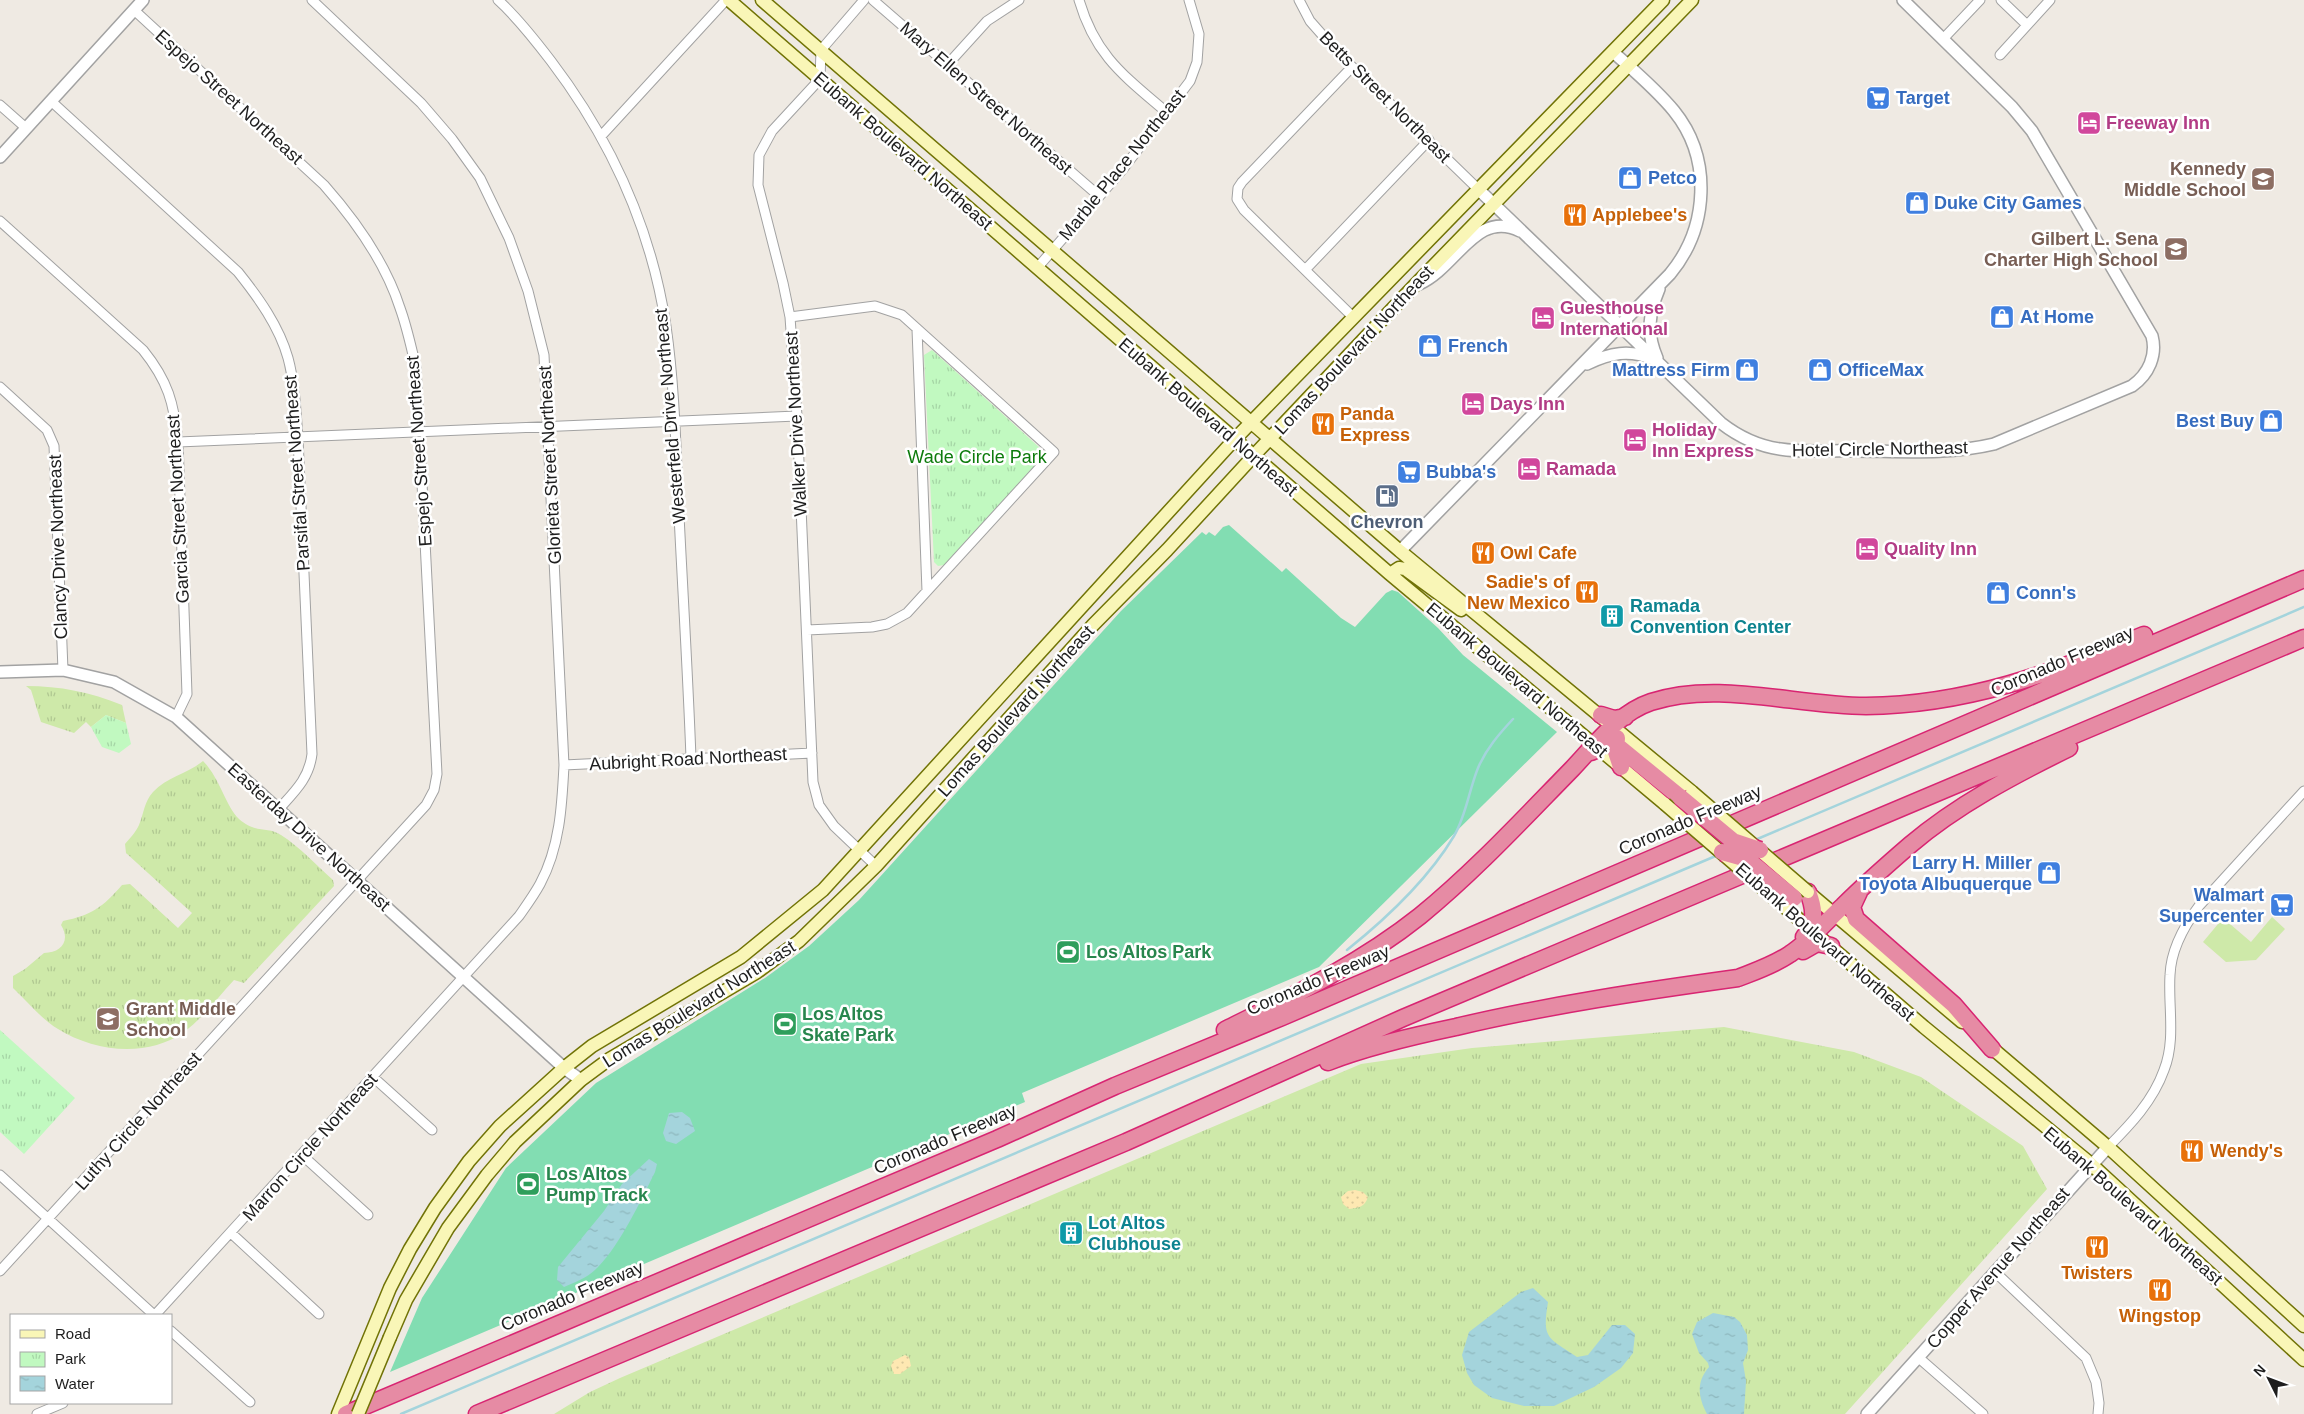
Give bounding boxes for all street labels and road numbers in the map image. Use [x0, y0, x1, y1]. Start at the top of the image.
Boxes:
street label: Mary Ellen Street Northeast [896, 18, 1076, 178]
street label: Espejo Street Northeast [151, 26, 307, 168]
street label: Betts Street Northeast [1315, 27, 1455, 167]
street label: Eubank Boulevard Northeast [810, 68, 996, 234]
street label: Marble Place Northeast [1055, 86, 1189, 244]
street label: Lomas Boulevard Northeast [1271, 262, 1437, 438]
street label: Westerfeld Drive Northeast [651, 308, 689, 524]
street label: Walker Drive Northeast [781, 331, 811, 517]
street label: Eubank Boulevard Northeast [1115, 334, 1301, 500]
street label: Espejo Street Northeast [402, 355, 436, 547]
street label: Glorieta Street Northeast [535, 365, 565, 565]
street label: Parsifal Street Northeast [280, 374, 314, 572]
street label: Garcia Street Northeast [163, 414, 193, 604]
street label: Hotel Circle Northeast [1792, 437, 1968, 461]
street label: Clancy Drive Northeast [45, 454, 71, 640]
street label: Eubank Boulevard Northeast [1422, 598, 1612, 762]
street label: Lomas Boulevard Northeast [934, 621, 1098, 801]
street label: Coronado Freeway [1988, 622, 2136, 700]
street label: Aubright Road Northeast [589, 744, 787, 774]
street label: Easterday Drive Northeast [224, 759, 394, 915]
street label: Coronado Freeway [1616, 781, 1764, 859]
street label: Eubank Boulevard Northeast [1732, 859, 1918, 1025]
street label: Lomas Boulevard Northeast [599, 936, 799, 1072]
street label: Coronado Freeway [1244, 941, 1392, 1019]
street label: Luthy Circle Northeast [71, 1048, 205, 1194]
street label: Marron Circle Northeast [239, 1069, 381, 1225]
street label: Coronado Freeway [871, 1100, 1019, 1178]
street label: Eubank Boulevard Northeast [2040, 1123, 2226, 1289]
street label: Copper Avenue Northeast [1923, 1183, 2073, 1353]
street label: Coronado Freeway [498, 1257, 646, 1335]

